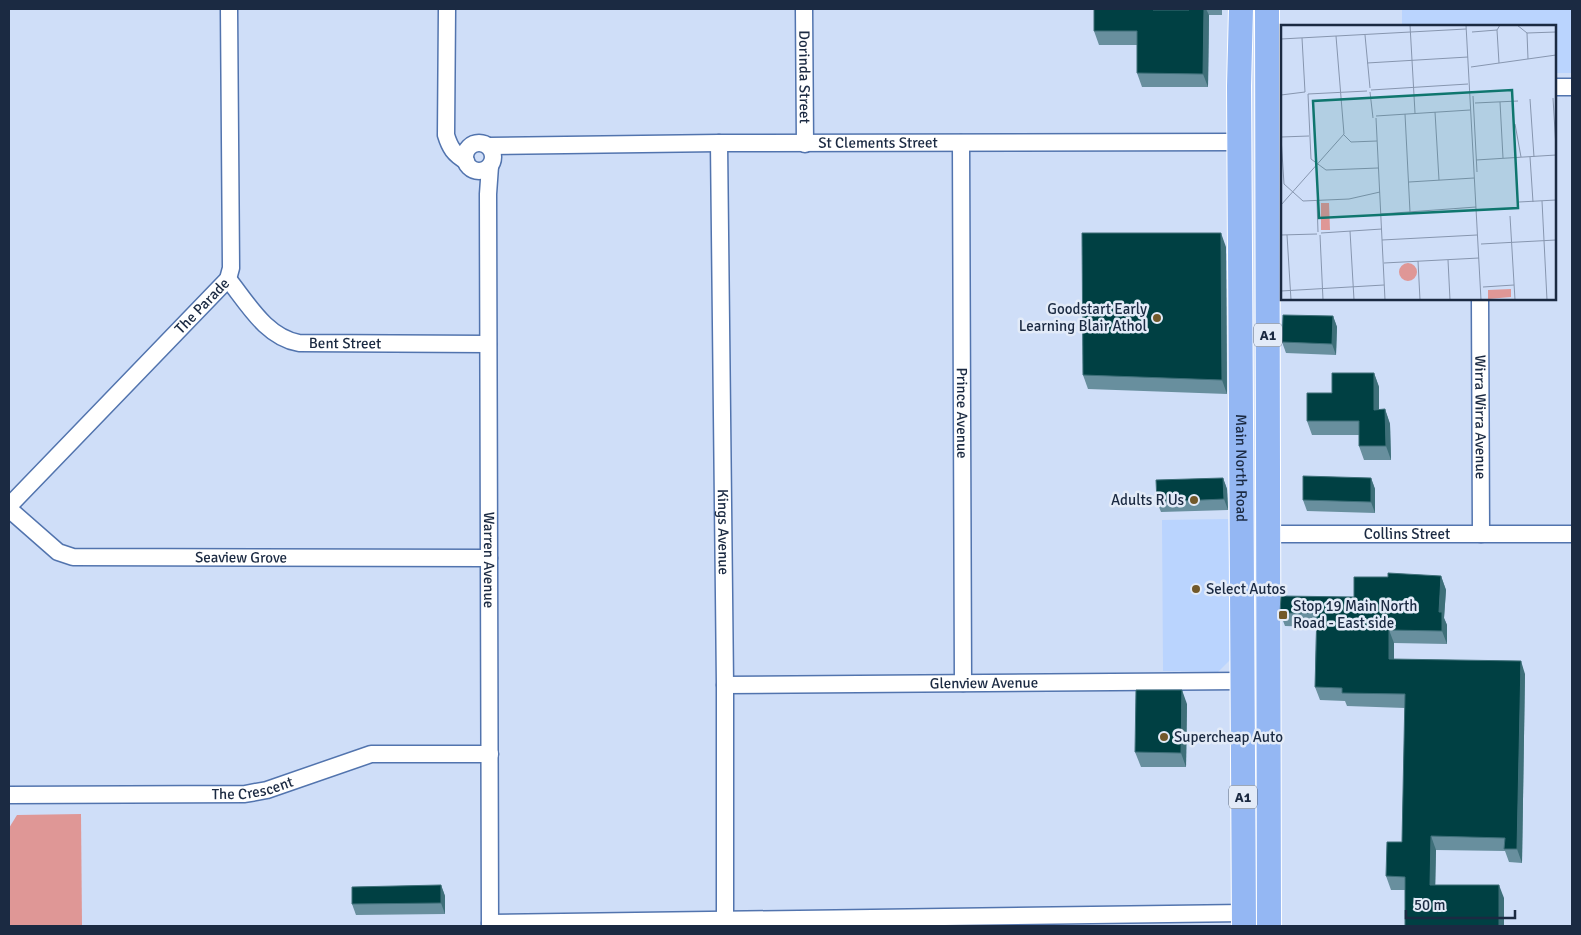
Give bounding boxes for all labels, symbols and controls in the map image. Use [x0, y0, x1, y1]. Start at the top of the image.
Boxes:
inset map [1281, 25, 1556, 300]
street label: Dorinda Street [795, 30, 814, 124]
street label: St Clements Street [818, 134, 938, 152]
street label: The Parade [171, 274, 233, 338]
place label: Goodstart Early Learning Blair Athol [1019, 300, 1147, 335]
marker: Goodstart Early Learning Blair Athol [1151, 312, 1163, 324]
road number: A1 [1254, 324, 1282, 346]
street label: Bent Street [309, 334, 381, 352]
street label: Wirra Wirra Avenue [1471, 355, 1490, 479]
street label: Prince Avenue [953, 367, 971, 459]
street label: Main North Road [1232, 414, 1251, 522]
street label: Kings Avenue [714, 489, 733, 575]
place label: Adults R Us [1111, 491, 1184, 509]
marker: Adults R Us [1188, 494, 1200, 506]
street label: Warren Avenue [480, 512, 498, 608]
street label: Collins Street [1364, 525, 1450, 543]
street label: Seaview Grove [195, 548, 287, 567]
place label: Select Autos [1206, 580, 1286, 598]
marker: Select Autos [1190, 583, 1202, 595]
place label: Stop 19 Main North Road - East side [1293, 597, 1418, 632]
marker: Stop 19 Main North Road - East side [1277, 609, 1289, 621]
street label: Glenview Avenue [930, 674, 1038, 692]
place label: Supercheap Auto [1174, 728, 1283, 746]
marker: Supercheap Auto [1158, 731, 1170, 743]
street label: The Crescent [212, 773, 295, 803]
road number: A1 [1229, 786, 1257, 809]
scale bar [1406, 888, 1515, 920]
text: 50 m [1414, 896, 1445, 914]

